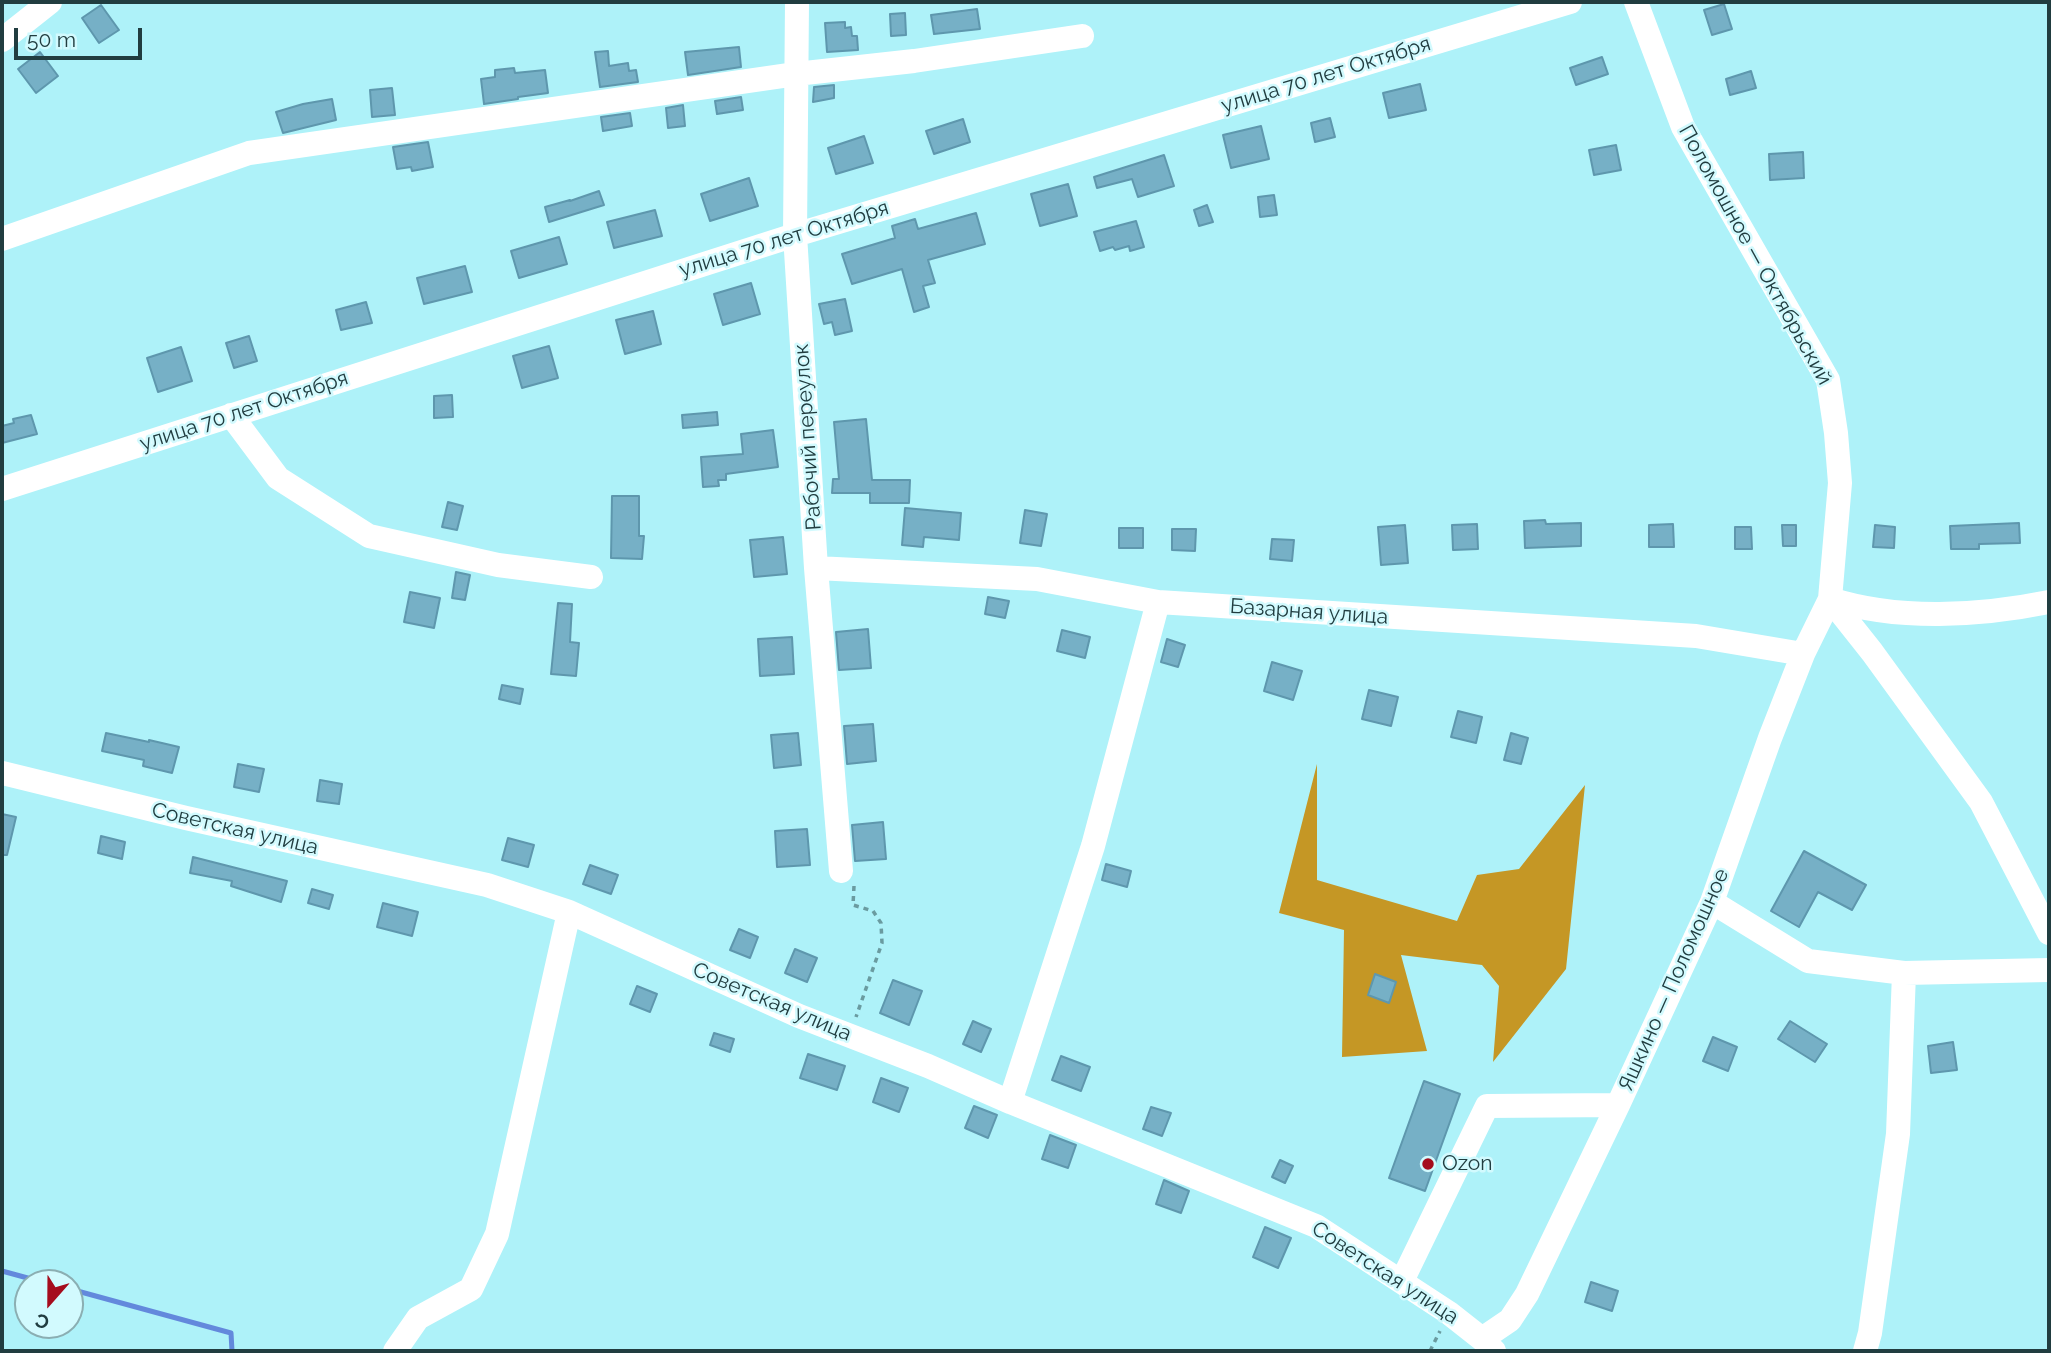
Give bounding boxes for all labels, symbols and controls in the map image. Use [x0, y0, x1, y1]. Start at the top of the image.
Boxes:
scale bar [18, 14, 145, 58]
text: 50 m [27, 27, 76, 52]
street label: улица 70 лет Октября [1218, 31, 1434, 119]
street label: Поломошное — Октябрьский [1673, 121, 1837, 389]
street label: улица 70 лет Октября [676, 195, 892, 283]
street label: Рабочий переулок [789, 343, 827, 531]
street label: улица 70 лет Октября [137, 365, 351, 457]
street label: Базарная улица [1229, 594, 1389, 630]
street label: Советская улица [149, 798, 321, 860]
street label: Яшкино — Поломошное [1614, 865, 1734, 1095]
street label: Советская улица [689, 957, 855, 1047]
place label: Ozon [1442, 1151, 1493, 1177]
marker: Ozon [1420, 1156, 1436, 1172]
street label: Советская улица [1307, 1216, 1463, 1330]
north arrow [14, 1269, 84, 1339]
text: С [32, 1309, 52, 1334]

